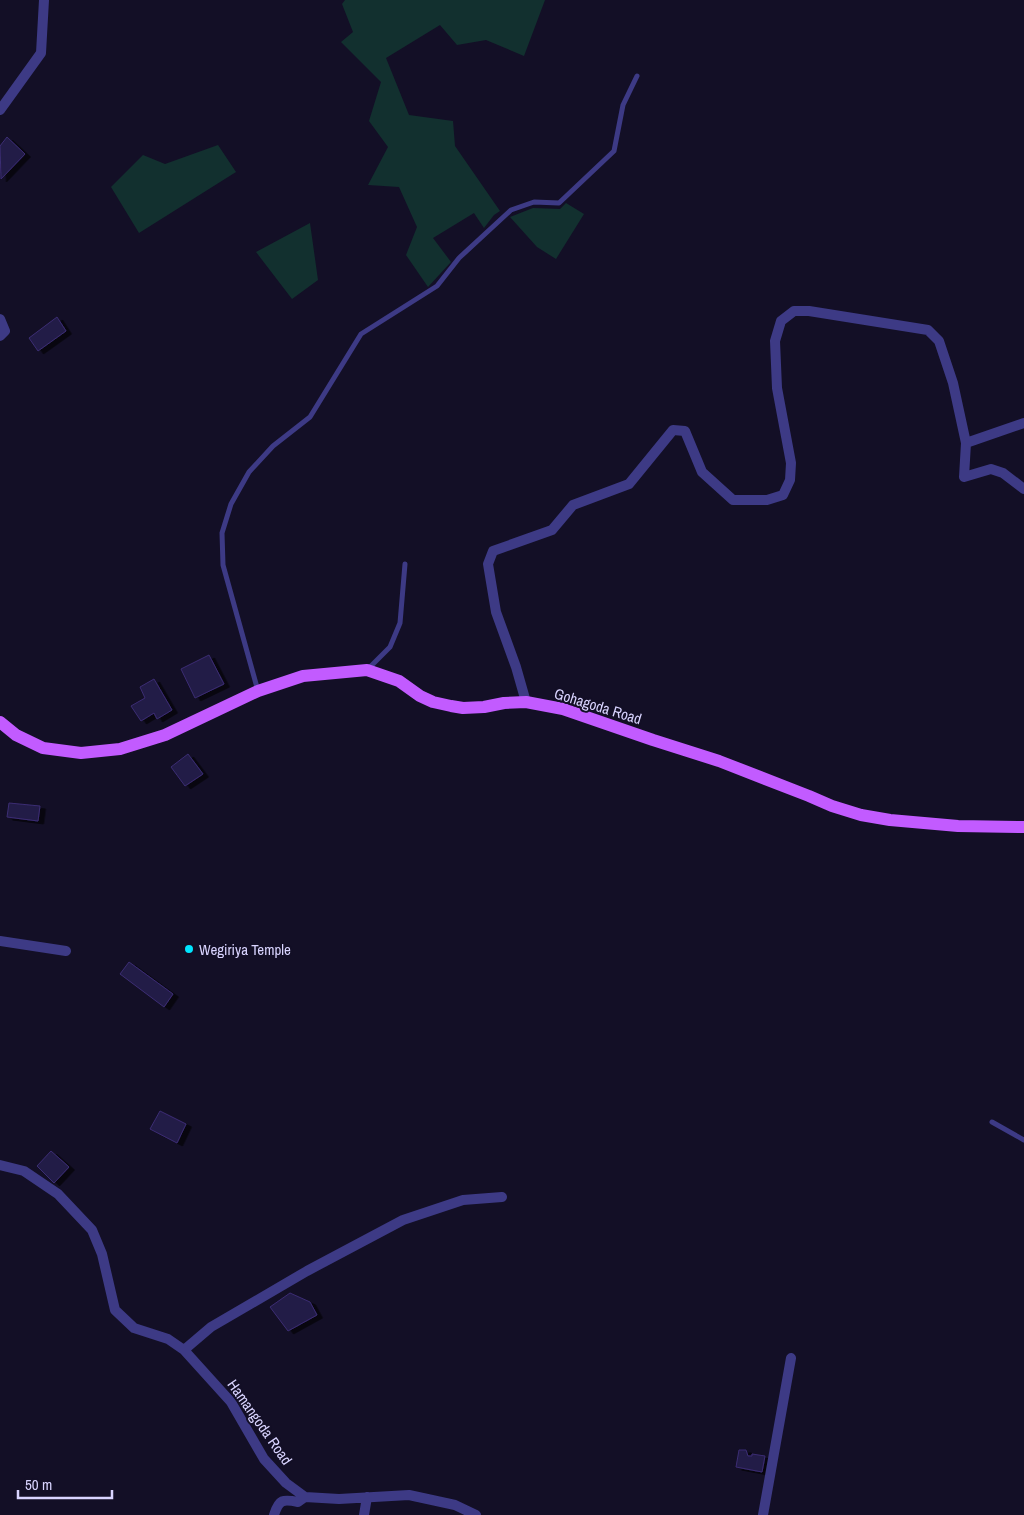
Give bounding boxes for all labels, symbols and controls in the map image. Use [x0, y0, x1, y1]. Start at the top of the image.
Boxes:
street label: Gohagoda Road [552, 683, 644, 729]
place label: Wegiriya Temple [199, 939, 291, 960]
marker: Wegiriya Temple [183, 943, 195, 955]
street label: Hamangoda Road [223, 1375, 297, 1469]
scale bar [18, 1468, 111, 1500]
text: 50 m [25, 1474, 52, 1495]

